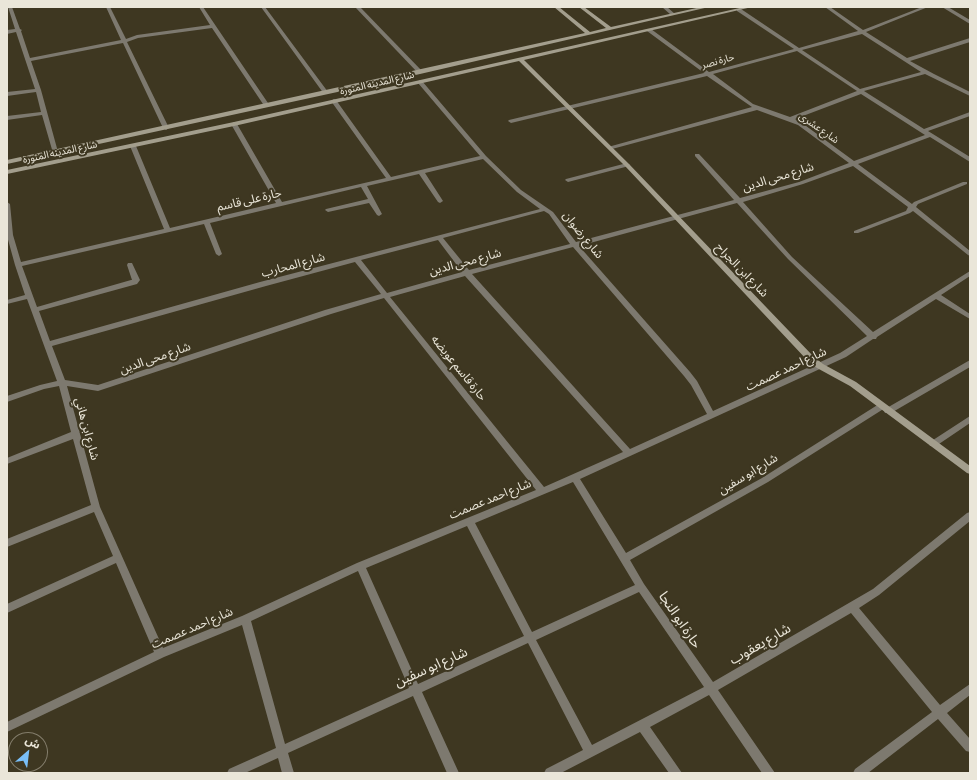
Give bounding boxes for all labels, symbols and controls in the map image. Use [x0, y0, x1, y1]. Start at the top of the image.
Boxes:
street label: حارة نصر [700, 51, 736, 71]
street label: شارع المدينه المنورة [339, 69, 415, 97]
street label: شارع عشرى [797, 110, 841, 146]
street label: شارع المدينه المنورة [22, 138, 98, 166]
street label: شارع محى الدين [740, 159, 816, 195]
street label: حارة على قاسم [215, 186, 283, 214]
street label: شارع رضوان [560, 208, 606, 262]
street label: شارع ابن الجراح [712, 240, 772, 300]
street label: شارع محى الدين [427, 245, 503, 279]
street label: شارع المحارب [260, 250, 326, 280]
street label: حارة قاسم عويضه [428, 332, 490, 404]
street label: شارع محى الدين [118, 339, 192, 377]
street label: شارع احمد عصمت [743, 344, 829, 394]
street label: شارع ابن هاني [72, 396, 102, 462]
street label: شارع ابو سفين [716, 451, 780, 497]
street label: شارع احمد عصمت [447, 476, 533, 522]
street label: حارة ابو النجا [655, 588, 705, 652]
street label: شارع احمد عصمت [149, 604, 235, 652]
street label: شارع يعقوب [726, 620, 794, 668]
street label: شارع ابو سفين [392, 643, 470, 691]
north arrow [8, 732, 48, 772]
text: ش [24, 733, 43, 751]

